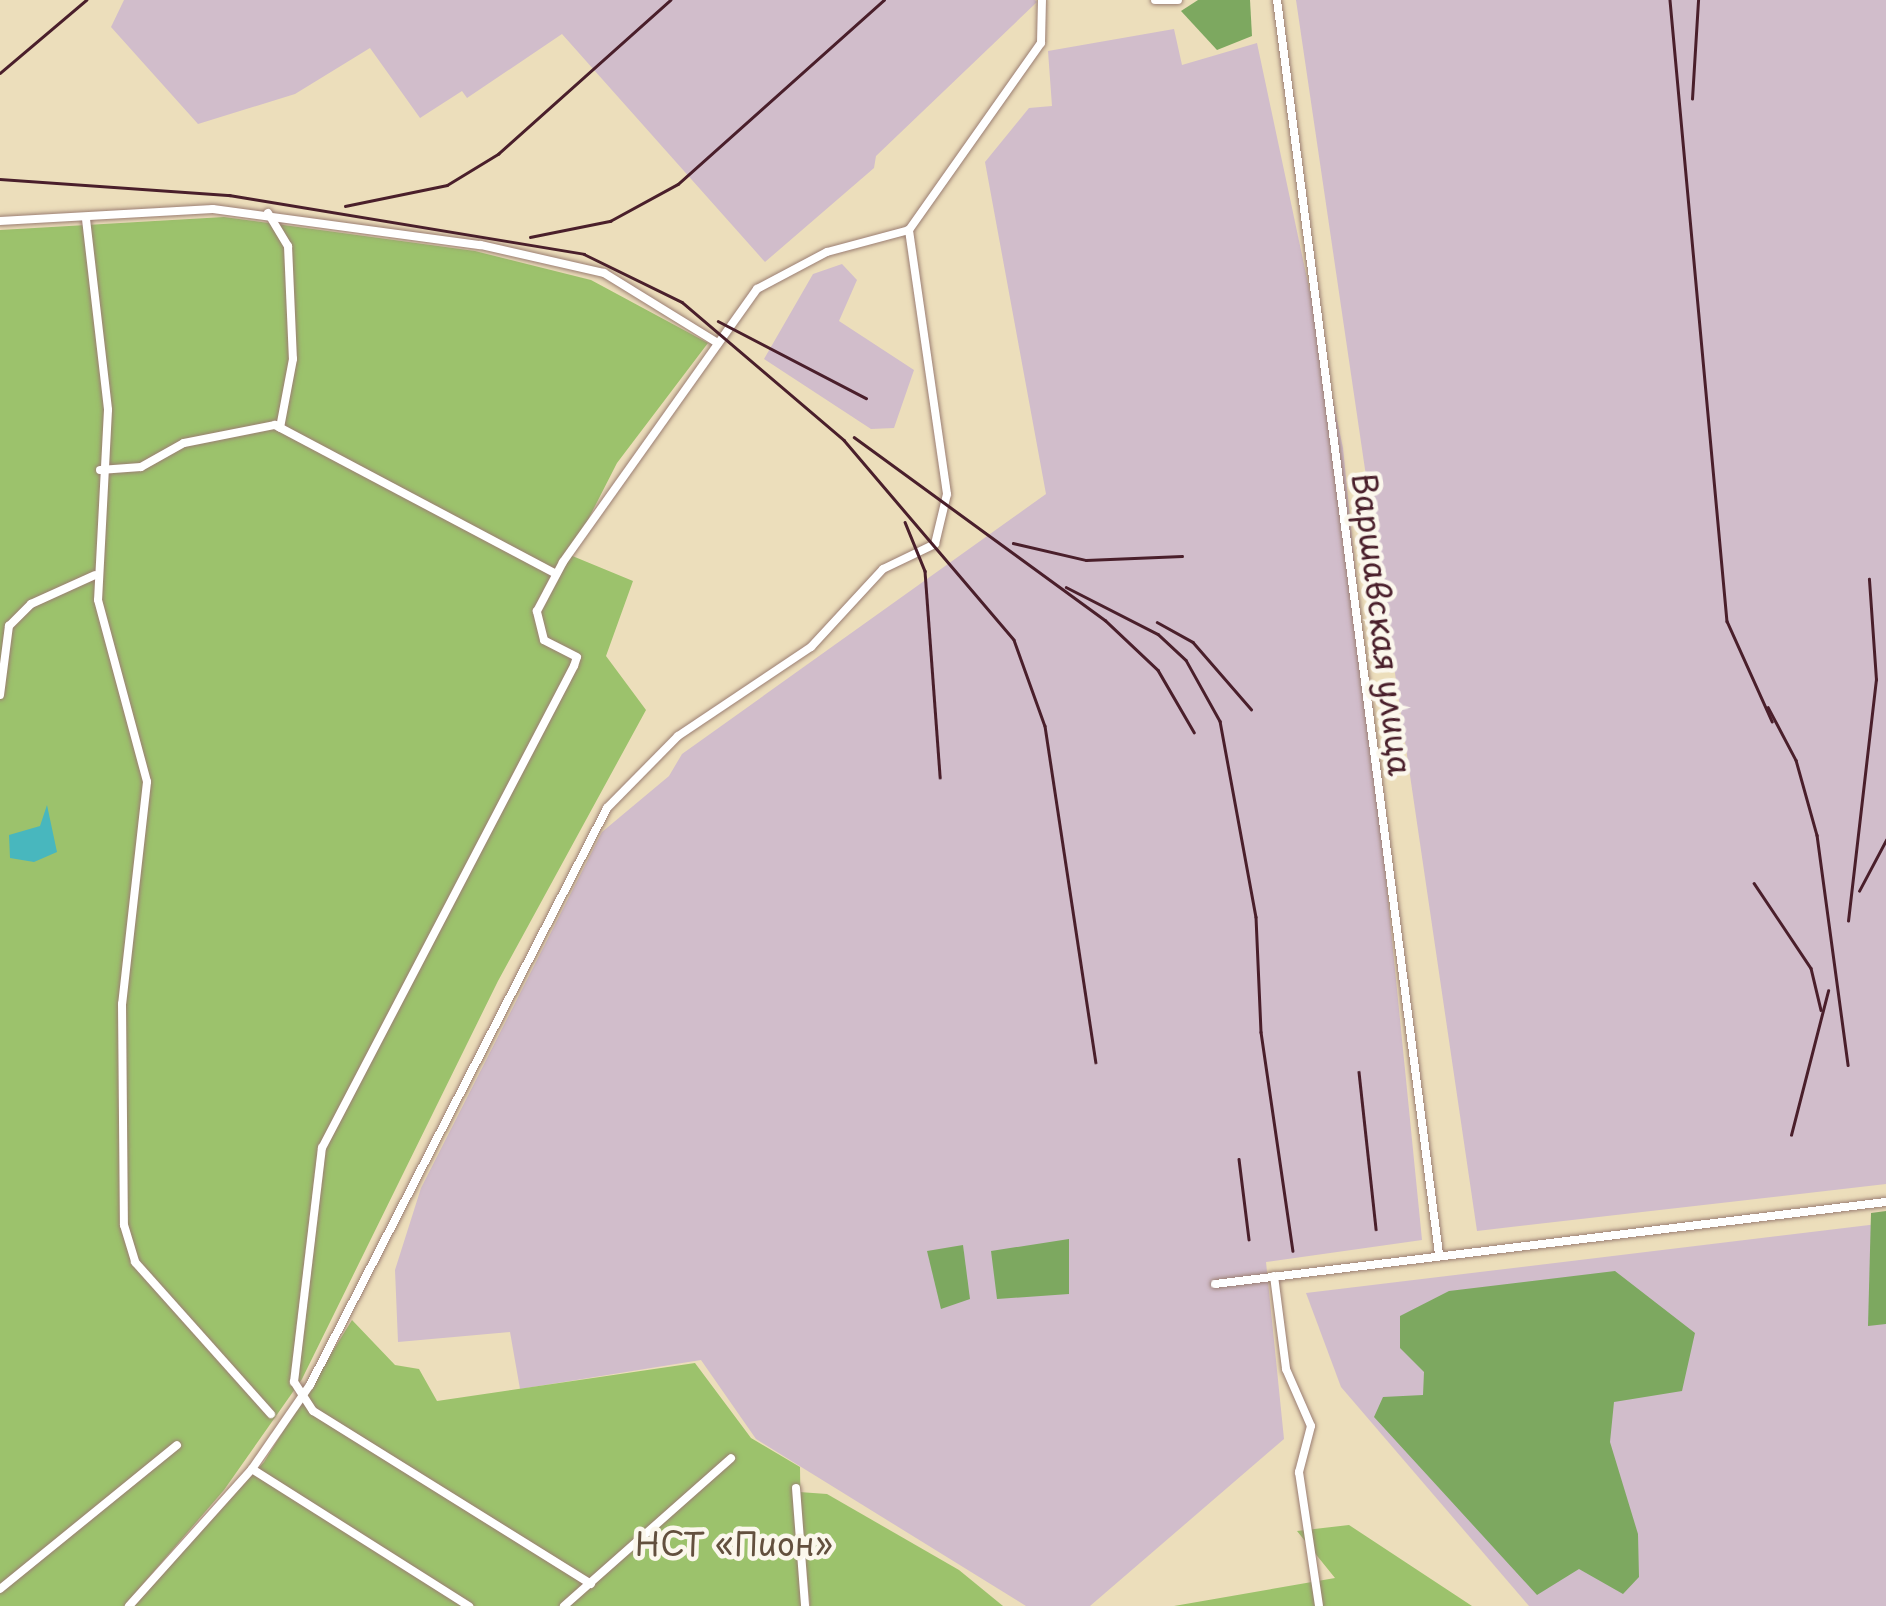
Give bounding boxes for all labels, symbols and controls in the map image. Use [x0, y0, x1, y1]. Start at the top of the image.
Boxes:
street label: Варшавская улица [1345, 470, 1421, 778]
park label: НСТ «Пион» [635, 1524, 833, 1562]

